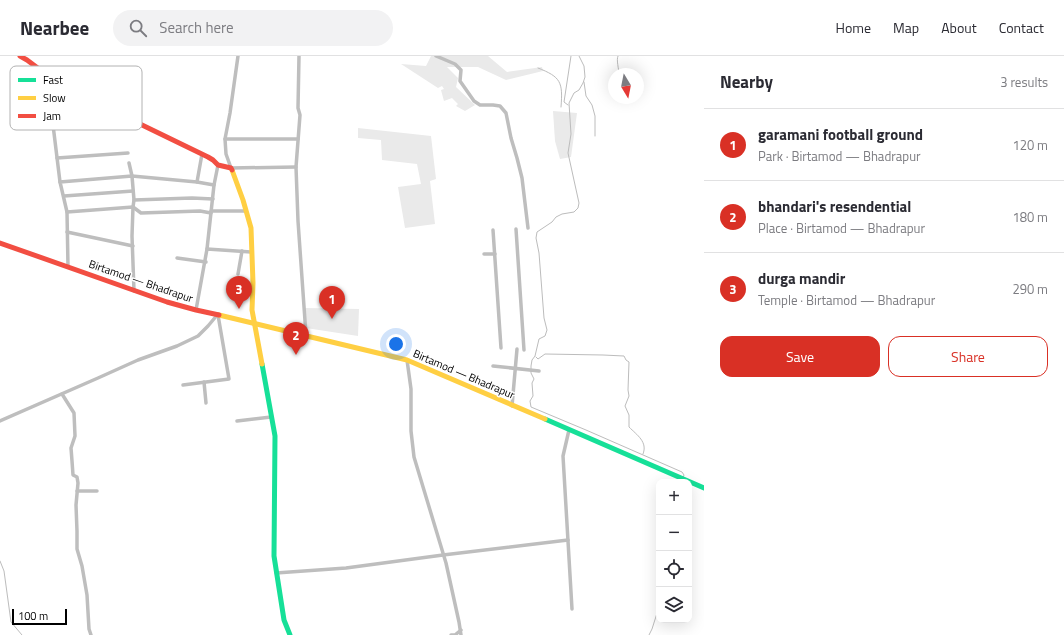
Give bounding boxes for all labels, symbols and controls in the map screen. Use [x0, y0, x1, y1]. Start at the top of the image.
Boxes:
search box [113, 10, 393, 46]
text: Nearbee [20, 13, 89, 42]
text: Search here [159, 16, 234, 39]
icon: search [127, 17, 149, 39]
text: Home [836, 17, 871, 38]
text: Map [893, 17, 919, 38]
text: About [941, 17, 977, 38]
text: Contact [999, 17, 1044, 38]
legend [10, 66, 142, 130]
north arrow [608, 68, 644, 104]
text: Nearby [720, 69, 773, 95]
text: Fast [43, 72, 63, 88]
text: 3 results [1000, 72, 1048, 92]
text: Slow [43, 90, 66, 106]
text: Jam [43, 108, 61, 124]
text: garamani football ground [758, 123, 923, 146]
text: 1 [729, 135, 737, 155]
text: 120 m [1012, 135, 1048, 155]
text: Park · Birtamod — Bhadrapur [758, 146, 921, 166]
text: bhandari's resendential [758, 195, 911, 218]
text: 2 [729, 207, 737, 227]
text: 180 m [1012, 207, 1048, 227]
text: Place · Birtamod — Bhadrapur [758, 218, 925, 238]
street label: Birtamod — Bhadrapur [87, 256, 195, 306]
text: durga mandir [758, 267, 845, 290]
pin: 3 [226, 276, 252, 309]
text: 3 [729, 279, 737, 299]
text: 290 m [1012, 279, 1048, 299]
pin: 1 [319, 286, 345, 319]
text: Temple · Birtamod — Bhadrapur [758, 290, 935, 310]
pin: 2 [283, 322, 309, 355]
your location [386, 334, 406, 354]
button: Save [720, 336, 880, 377]
button: Share [888, 336, 1048, 377]
street label: Birtamod — Bhadrapur [411, 345, 518, 403]
map controls [656, 479, 692, 623]
button: + [656, 479, 692, 515]
button: − [656, 515, 692, 551]
button: locate [656, 551, 692, 587]
button: layers [656, 587, 692, 623]
scale bar [12, 607, 67, 626]
text: 100 m [18, 608, 48, 624]

